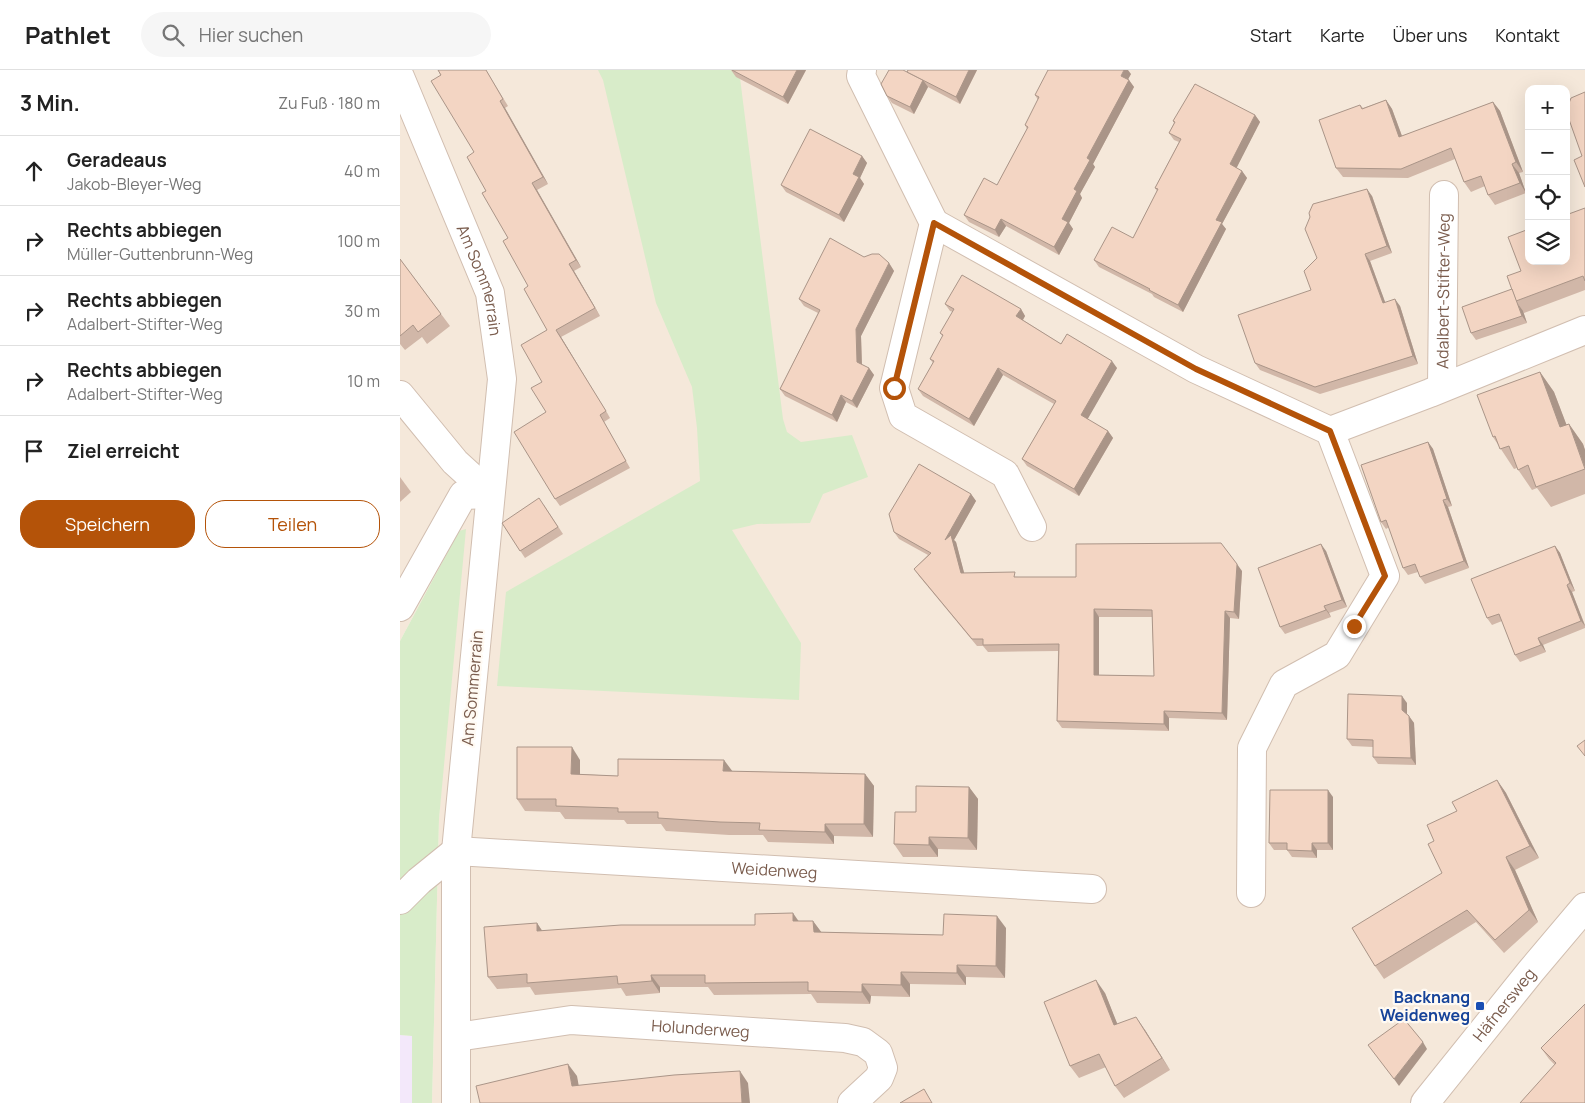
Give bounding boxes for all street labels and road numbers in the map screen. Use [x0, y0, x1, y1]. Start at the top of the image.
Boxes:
street label: Adalbert-Stifter-Weg [1431, 213, 1455, 369]
street label: Am Sommerrain [452, 221, 507, 337]
street label: Am Sommerrain [456, 629, 488, 747]
street label: Weidenweg [731, 856, 818, 884]
street label: Häfnersweg [1468, 963, 1540, 1046]
street label: Holunderweg [651, 1014, 750, 1043]

